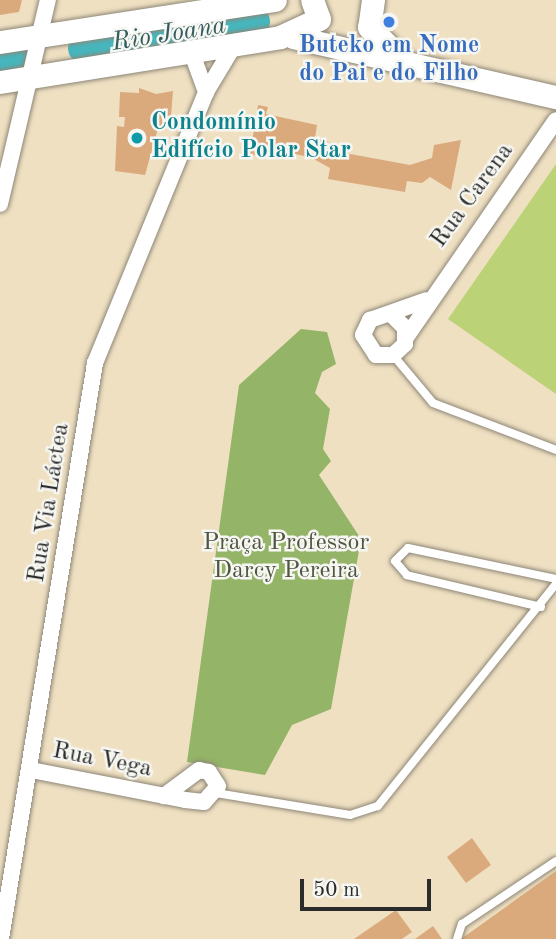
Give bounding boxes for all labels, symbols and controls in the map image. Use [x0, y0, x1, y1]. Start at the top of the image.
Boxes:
water label: Rio Joana [110, 11, 228, 59]
marker: Buteko em Nome do Pai e do Filho [381, 14, 397, 30]
place label: Buteko em Nome do Pai e do Filho [299, 33, 479, 89]
place label: Condomínio Edifício Polar Star [151, 110, 351, 166]
marker: Condomínio Edifício Polar Star [129, 130, 145, 146]
street label: Rua Carena [425, 138, 521, 254]
street label: Rua Via Láctea [23, 421, 77, 585]
park label: Praça Professor Darcy Pereira [203, 530, 369, 586]
street label: Rua Vega [50, 737, 154, 785]
scale bar [304, 866, 435, 910]
text: 50 m [313, 880, 360, 901]

